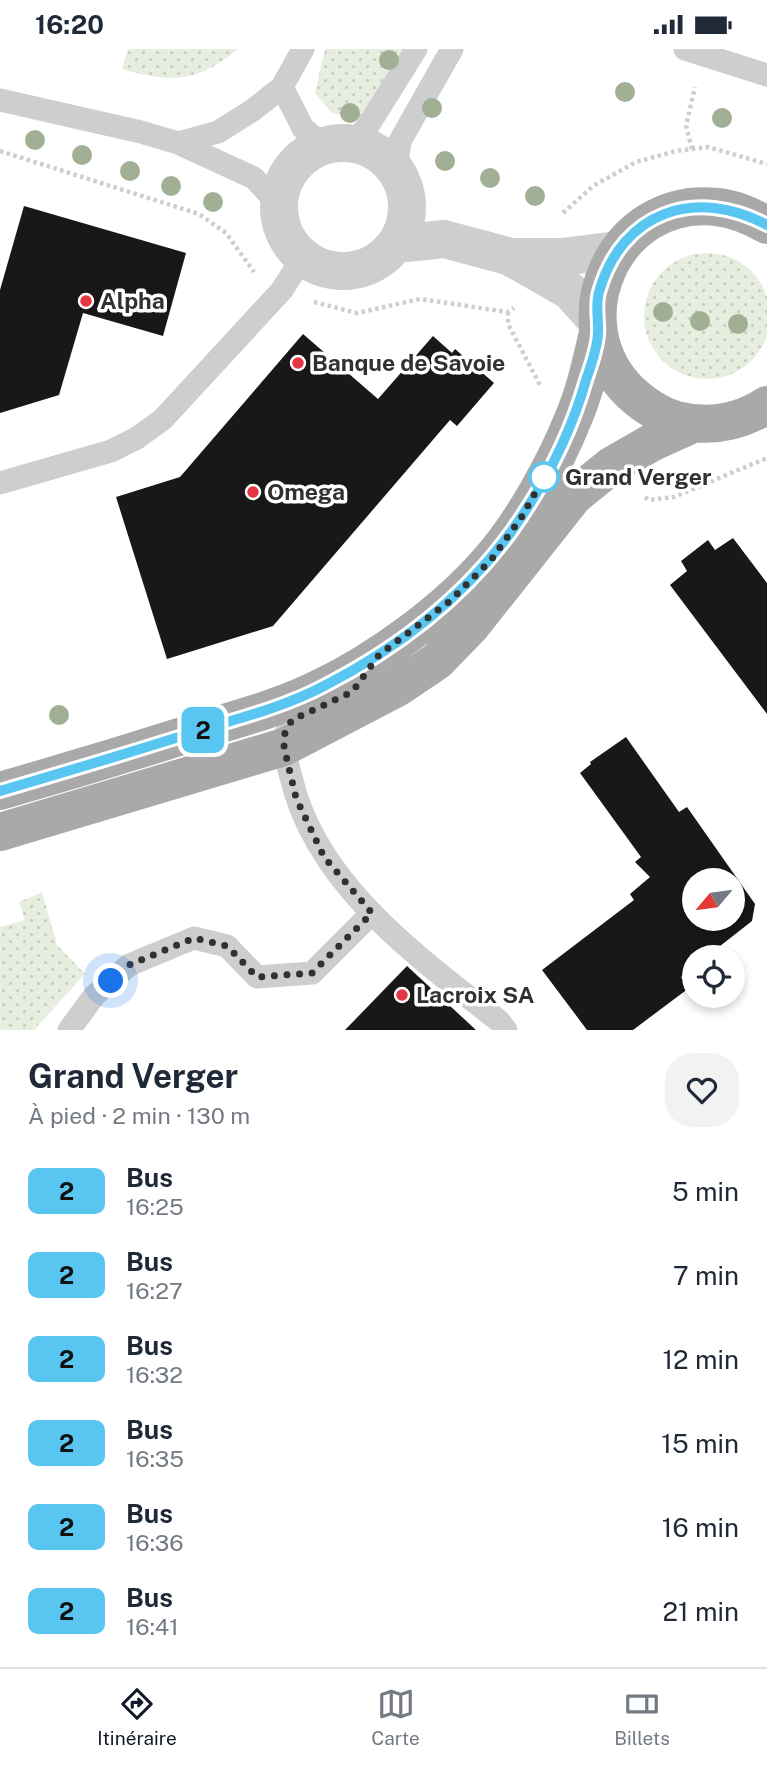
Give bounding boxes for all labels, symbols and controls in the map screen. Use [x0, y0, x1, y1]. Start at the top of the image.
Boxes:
text: 16:20 [35, 9, 104, 40]
place label: Alpha [100, 287, 165, 314]
marker: Alpha [78, 293, 94, 309]
place label: Banque de Savoie [312, 349, 505, 376]
marker: Banque de Savoie [290, 355, 306, 371]
marker: Grand Verger [529, 462, 559, 492]
place label: Grand Verger [565, 463, 712, 490]
place label: Omega [267, 478, 345, 505]
marker: Omega [245, 484, 261, 500]
line badge: 2 [180, 707, 226, 753]
text: 2 [195, 716, 211, 744]
north arrow [682, 868, 746, 931]
map controls [682, 868, 745, 1008]
button: locate [682, 945, 745, 1008]
your location [93, 963, 128, 998]
place label: Lacroix SA [416, 981, 535, 1008]
marker: Lacroix SA [394, 987, 410, 1003]
button: heart [665, 1053, 739, 1127]
text: Grand Verger [28, 1057, 238, 1095]
text: À pied · 2 min · 130 m [28, 1102, 250, 1129]
text: Bus [126, 1162, 173, 1193]
text: 5 min [672, 1176, 739, 1207]
text: 2 [59, 1177, 74, 1205]
text: 16:25 [126, 1193, 184, 1220]
text: Bus [126, 1246, 173, 1277]
text: 7 min [673, 1260, 739, 1291]
text: 2 [59, 1261, 74, 1289]
text: 16:27 [126, 1277, 183, 1304]
text: Bus [126, 1330, 173, 1361]
text: 12 min [663, 1344, 739, 1375]
text: 2 [59, 1345, 74, 1373]
text: 16:32 [126, 1361, 183, 1388]
text: Bus [126, 1414, 173, 1445]
text: 15 min [661, 1428, 739, 1459]
text: 2 [59, 1429, 74, 1457]
text: 16:35 [126, 1445, 184, 1472]
text: Bus [126, 1498, 173, 1529]
text: 16 min [662, 1512, 739, 1543]
text: 2 [59, 1513, 74, 1541]
text: 16:36 [126, 1529, 184, 1556]
text: Bus [126, 1582, 173, 1613]
text: 21 min [663, 1596, 739, 1627]
text: 2 [59, 1597, 74, 1625]
text: 16:41 [126, 1613, 179, 1640]
tab: Itinéraire [97, 1685, 177, 1749]
tab: Carte [371, 1685, 420, 1749]
tab: Billets [614, 1685, 670, 1749]

